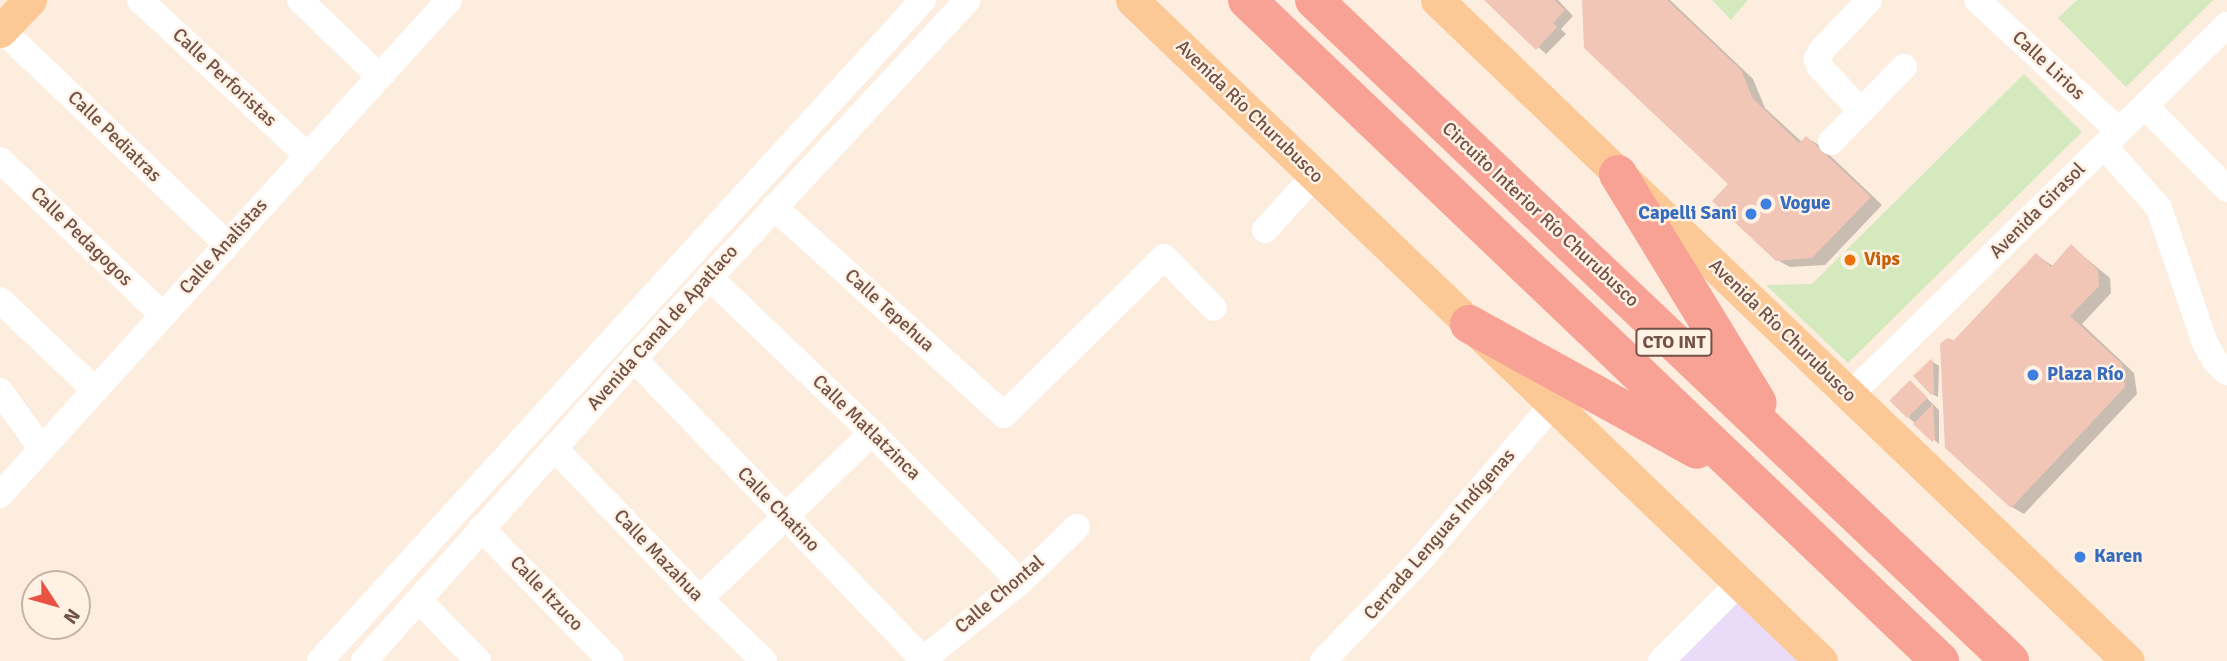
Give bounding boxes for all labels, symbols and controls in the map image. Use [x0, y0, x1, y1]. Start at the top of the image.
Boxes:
street label: Calle Perforistas [167, 24, 281, 132]
street label: Calle Lirios [2007, 27, 2089, 105]
street label: Avenida Río Churubusco [1170, 36, 1328, 188]
street label: Calle Pediatras [62, 87, 166, 187]
street label: Circuito Interior Río Churubusco [1437, 118, 1643, 312]
street label: Avenida Girasol [1985, 158, 2091, 264]
street label: Calle Pedagogos [25, 183, 137, 291]
place label: Vogue [1780, 193, 1831, 215]
street label: Calle Analistas [175, 195, 273, 299]
marker: Vogue [1758, 196, 1774, 212]
place label: Capelli Sani [1638, 203, 1737, 225]
marker: Capelli Sani [1743, 206, 1759, 222]
street label: Avenida Canal de Apatlaco [583, 241, 743, 415]
place label: Vips [1864, 249, 1900, 271]
marker: Vips [1842, 252, 1858, 268]
street label: Avenida Río Churubusco [1703, 255, 1861, 407]
street label: Calle Tepehua [840, 265, 938, 357]
road number: CTO INT [1634, 328, 1714, 356]
place label: Plaza Río [2047, 364, 2124, 386]
marker: Plaza Río [2025, 367, 2041, 383]
street label: Calle Matlatzinca [807, 371, 925, 485]
street label: Cerrada Lenguas Indígenas [1360, 445, 1520, 625]
street label: Calle Chatino [732, 463, 824, 557]
street label: Calle Mazahua [609, 505, 707, 607]
place label: Karen [2094, 546, 2143, 568]
marker: Karen [2072, 549, 2088, 565]
street label: Calle Chontal [951, 551, 1049, 639]
street label: Calle Itzuco [505, 552, 587, 636]
north arrow [21, 570, 91, 640]
text: N [58, 604, 85, 629]

